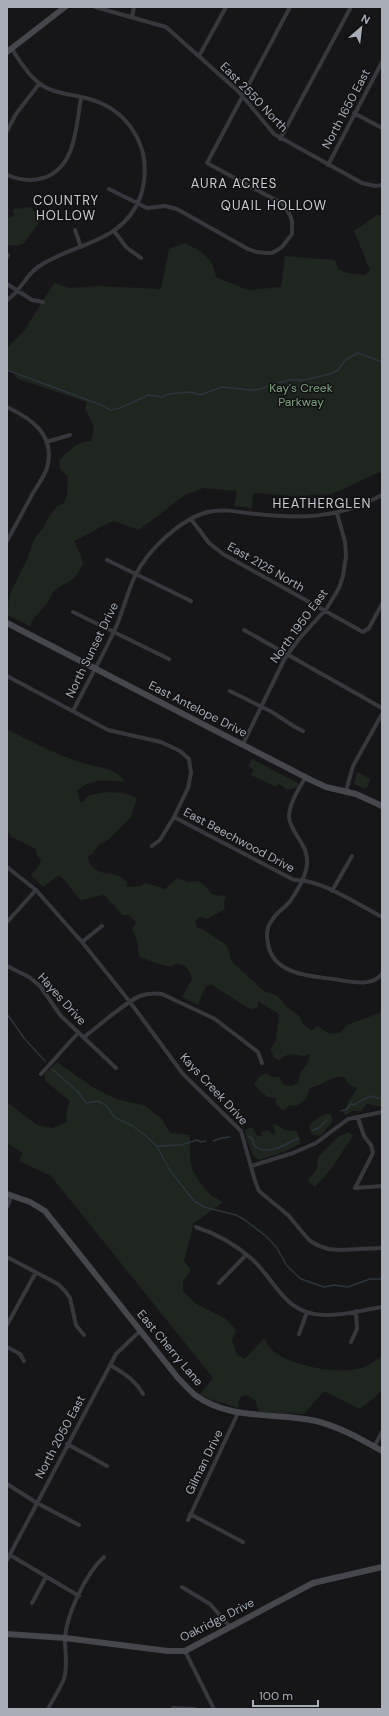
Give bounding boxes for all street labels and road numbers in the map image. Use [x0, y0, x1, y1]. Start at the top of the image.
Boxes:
street label: East 2550 North [217, 59, 292, 135]
street label: North 1650 East [318, 66, 374, 152]
street label: East 2125 North [225, 538, 308, 596]
street label: North 1950 East [267, 585, 332, 666]
street label: North Sunset Drive [62, 599, 122, 700]
street label: East Antelope Drive [146, 677, 250, 741]
street label: East Beechwood Drive [181, 804, 298, 876]
street label: Hayes Drive [34, 969, 90, 1029]
street label: Kays Creek Drive [177, 1050, 252, 1128]
street label: East Cherry Lane [133, 1307, 207, 1390]
street label: North 2050 East [31, 1392, 89, 1481]
street label: Gilman Drive [181, 1427, 227, 1497]
street label: Oakridge Drive [177, 1594, 257, 1646]

